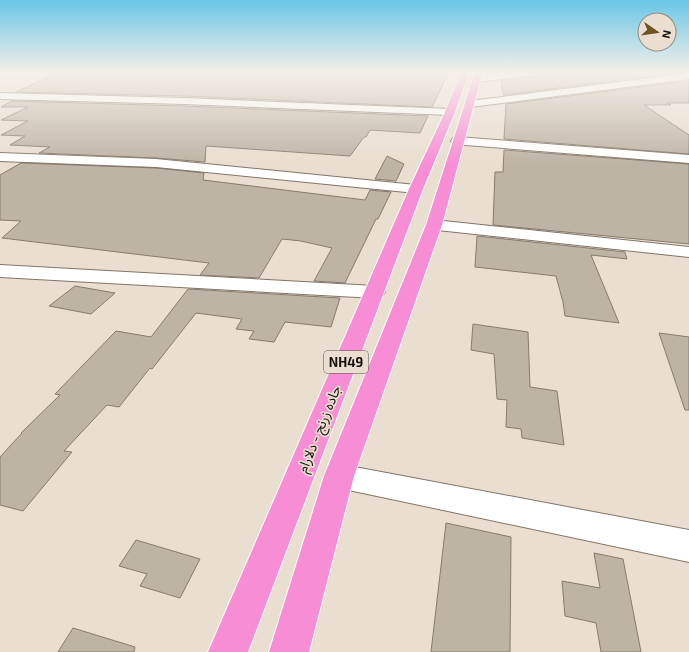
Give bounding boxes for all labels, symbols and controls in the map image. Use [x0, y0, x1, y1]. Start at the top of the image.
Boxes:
north arrow [637, 12, 677, 52]
text: N [660, 29, 674, 40]
road number: NH49 [324, 351, 368, 373]
street label: جاده زرنج - دلارام [293, 383, 347, 476]

